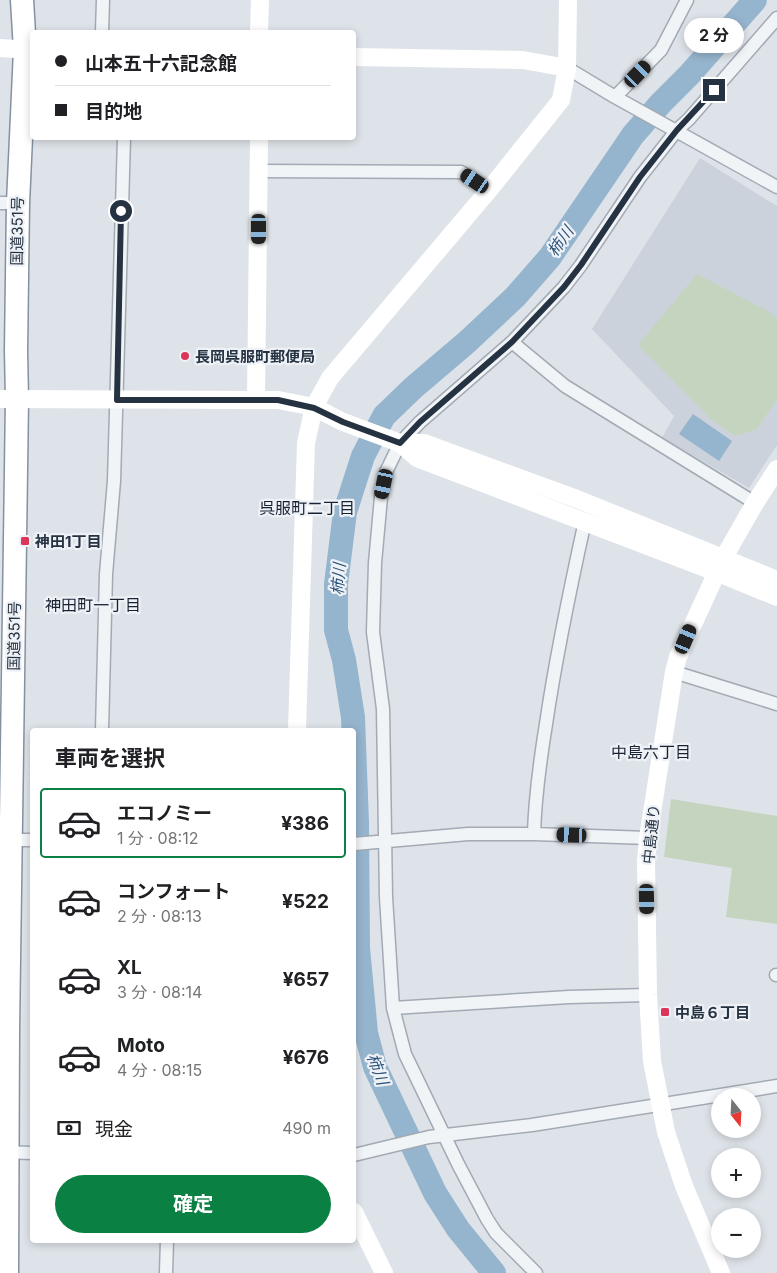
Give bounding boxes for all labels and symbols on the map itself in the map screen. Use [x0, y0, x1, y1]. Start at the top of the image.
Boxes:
callout: 2 分 [684, 18, 744, 52]
car [622, 58, 653, 90]
route end [703, 79, 725, 101]
car [458, 166, 491, 196]
street label: 国道351号 [7, 196, 27, 266]
route start [110, 200, 132, 222]
car [251, 214, 266, 244]
water label: 柿川 [543, 221, 579, 260]
place label: 長岡呉服町郵便局 [195, 347, 315, 366]
marker: 長岡呉服町郵便局 [179, 350, 191, 362]
car [373, 468, 394, 500]
district label: 呉服町二丁目 [259, 498, 355, 518]
place label: 神田1丁目 [34, 532, 101, 551]
marker: 神田1丁目 [19, 535, 31, 547]
water label: 柿川 [327, 560, 349, 596]
district label: 神田町一丁目 [45, 595, 141, 615]
street label: 国道351号 [4, 601, 24, 671]
car [673, 622, 698, 656]
district label: 中島六丁目 [611, 742, 691, 762]
street label: 中島通り [638, 803, 664, 865]
car [556, 827, 587, 843]
car [639, 884, 654, 914]
place label: 中島６丁目 [675, 1003, 750, 1022]
marker: 中島６丁目 [659, 1006, 671, 1018]
water label: 柿川 [363, 1050, 394, 1089]
north arrow [711, 1088, 761, 1138]

